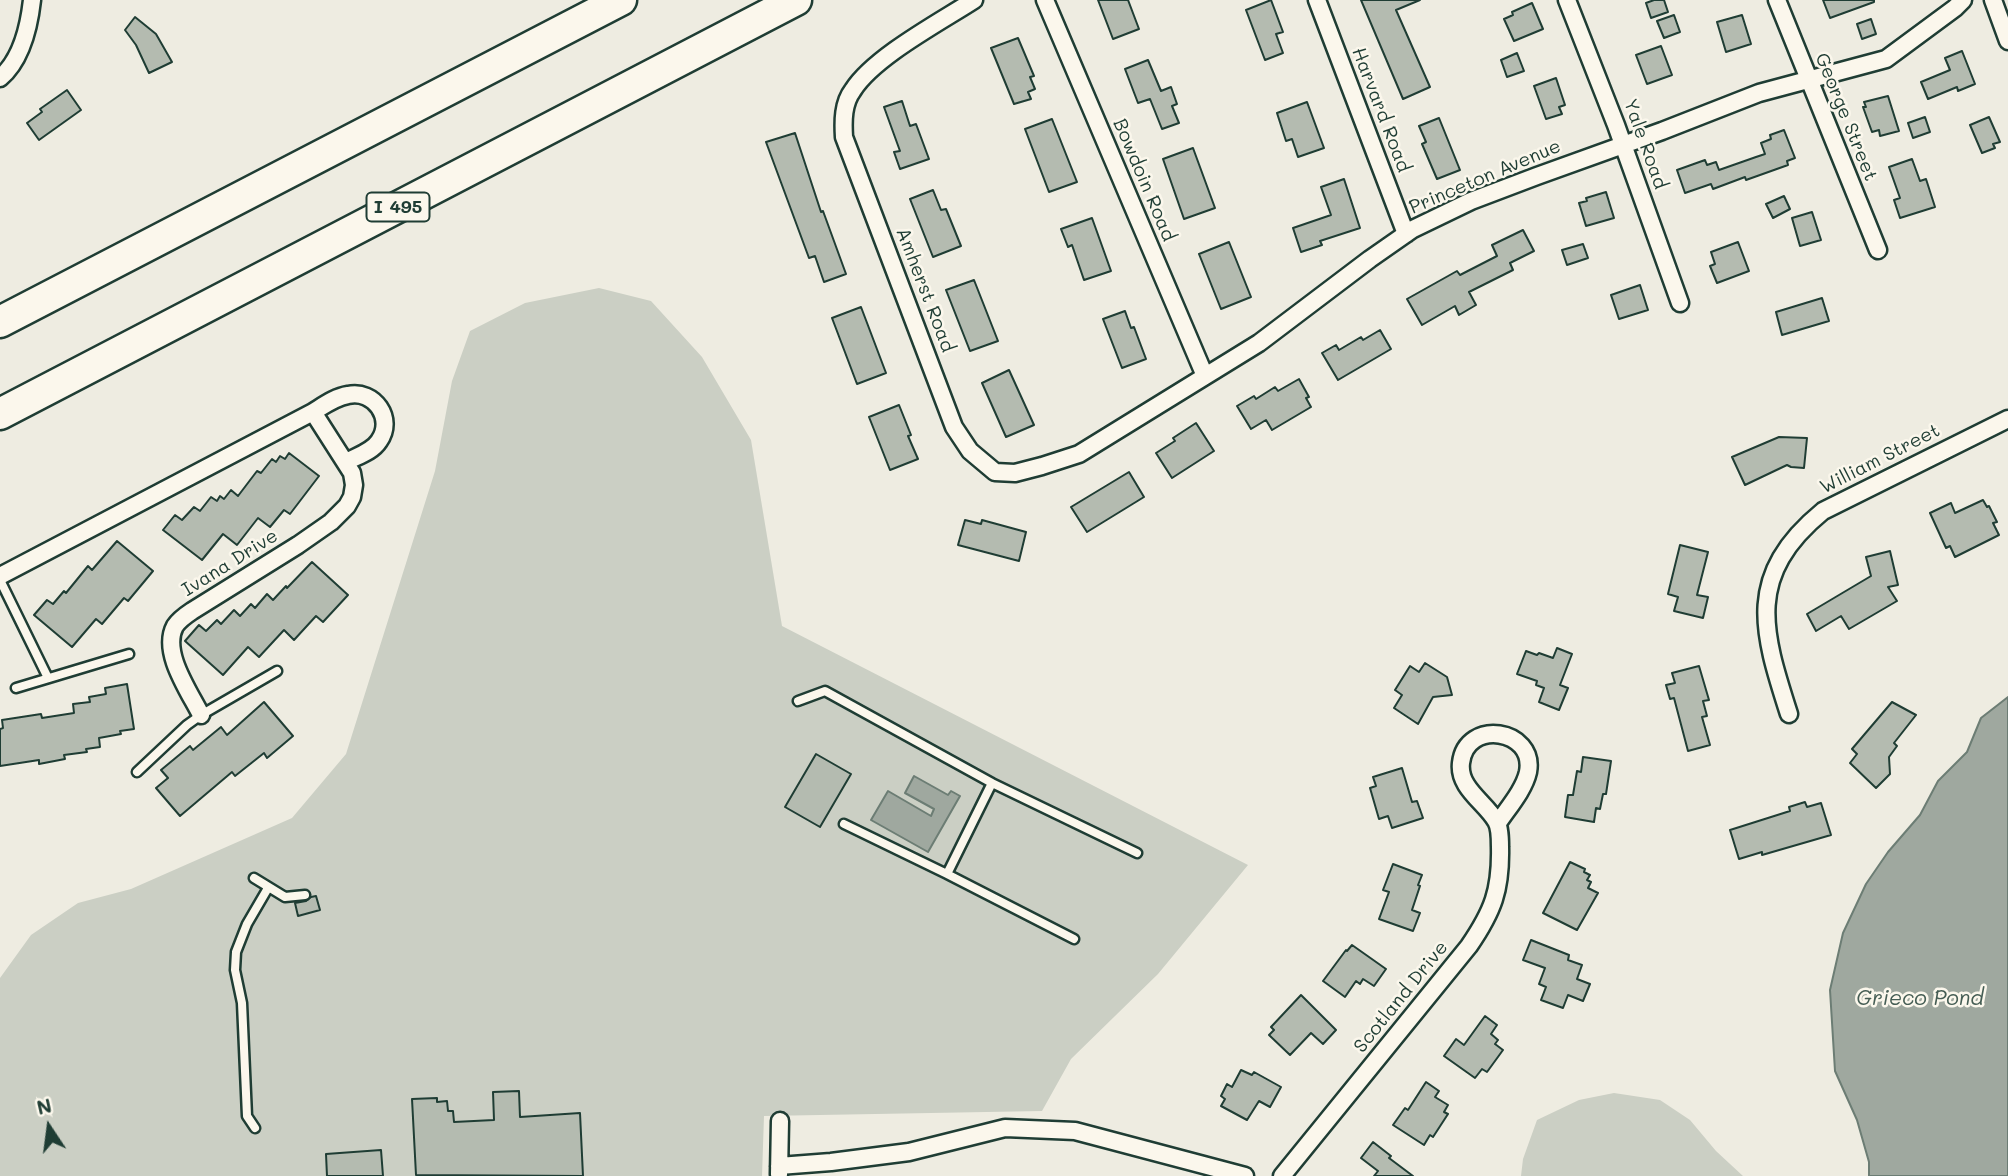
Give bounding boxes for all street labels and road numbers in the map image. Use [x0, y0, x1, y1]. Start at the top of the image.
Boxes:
street label: Harvard Road [1347, 44, 1415, 176]
street label: George Street [1810, 50, 1882, 184]
street label: Yale Road [1618, 96, 1672, 192]
street label: Bowdoin Road [1108, 115, 1180, 245]
street label: Princeton Avenue [1406, 135, 1564, 219]
road number: I 495 [366, 192, 430, 222]
street label: Amherst Road [891, 225, 959, 355]
street label: William Street [1816, 419, 1944, 499]
street label: Ivana Drive [178, 524, 282, 602]
street label: Scotland Drive [1349, 937, 1453, 1057]

